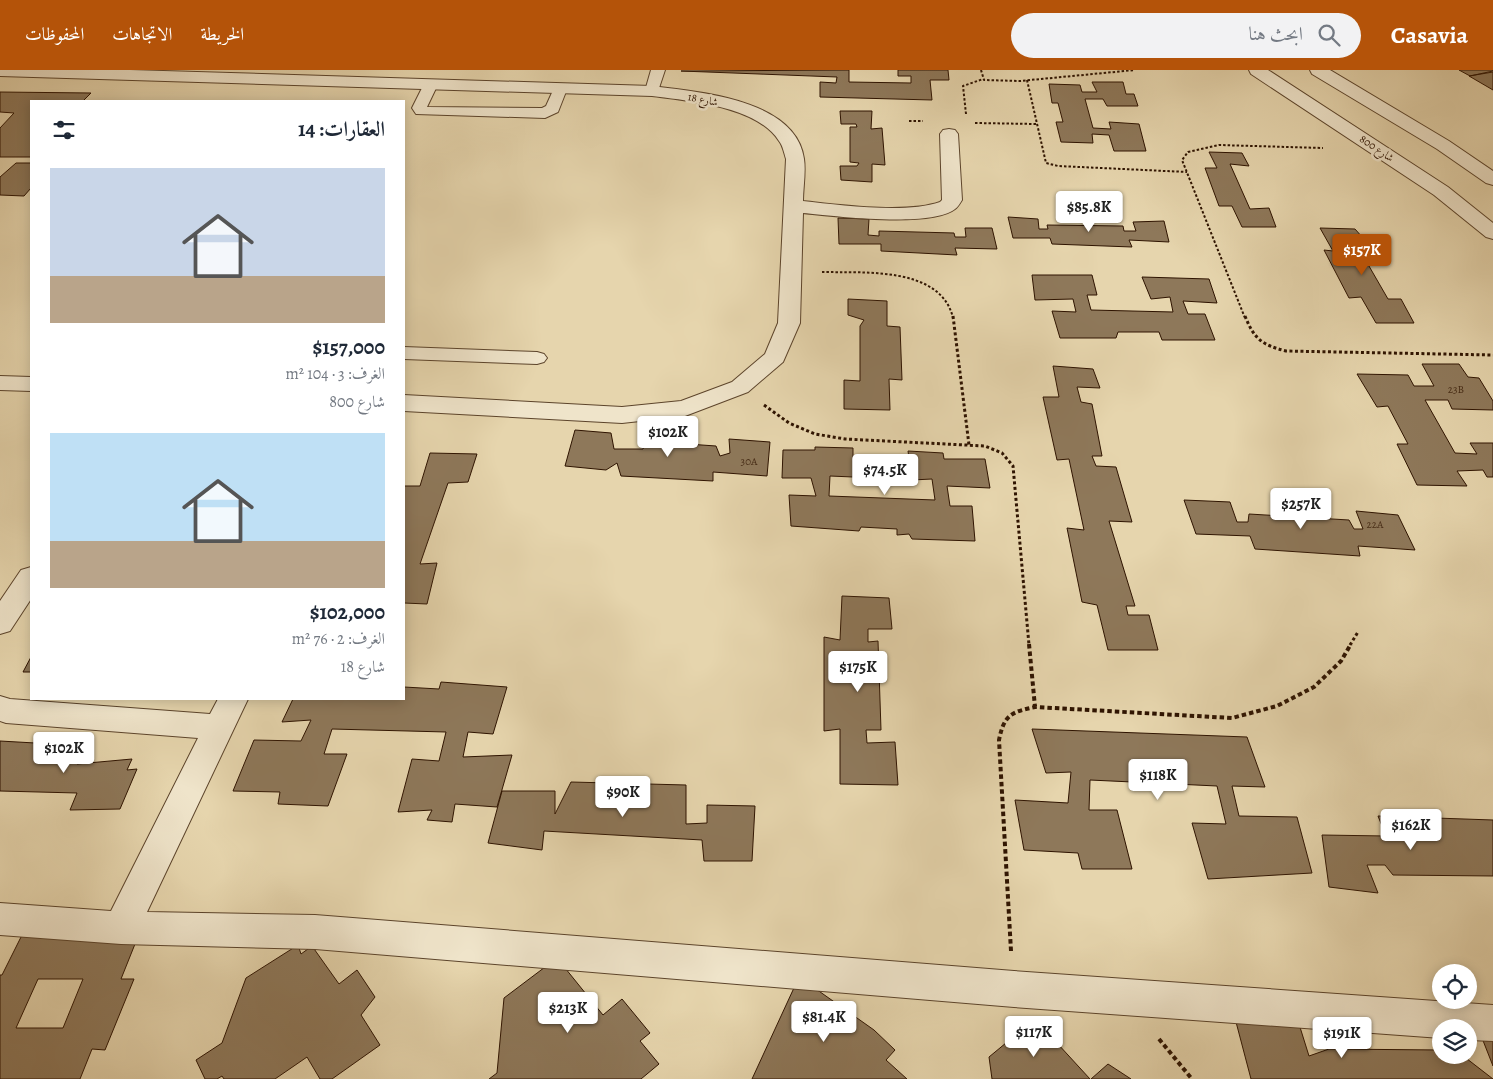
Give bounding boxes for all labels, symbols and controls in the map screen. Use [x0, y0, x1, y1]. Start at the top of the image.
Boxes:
search box [1011, 13, 1361, 58]
text: Casavia [1391, 19, 1468, 51]
text: ابحث هنا [1248, 21, 1303, 47]
icon: search [1315, 21, 1343, 49]
text: المحفوظات [25, 22, 84, 46]
text: الاتجاهات [112, 22, 172, 46]
text: الخريطة [200, 22, 244, 46]
street label: شارع 18 [686, 89, 719, 112]
text: العقارات: 14 [298, 115, 385, 143]
icon: filters [50, 116, 78, 144]
street label: شارع 800 [1356, 131, 1397, 167]
pin: $85.8K [1048, 190, 1130, 233]
text: $85.8K [1067, 196, 1111, 218]
icon: home [173, 201, 263, 291]
pin: $157K [1327, 234, 1397, 276]
text: $157K [1343, 239, 1381, 261]
text: $157,000 [312, 333, 385, 361]
text: الغرف: 3 · 104 m² [286, 363, 385, 385]
house number: 23B [1448, 382, 1464, 397]
text: شارع 800 [329, 391, 385, 413]
pin: $102K [633, 416, 703, 458]
text: $102K [648, 421, 688, 443]
house number: 30A [741, 454, 758, 469]
pin: $74.5K [844, 454, 926, 496]
text: $74.5K [863, 459, 907, 481]
icon: home [173, 466, 263, 556]
pin: $257K [1266, 488, 1336, 530]
text: $257K [1281, 493, 1321, 515]
house number: 22A [1367, 517, 1384, 532]
text: $102,000 [310, 598, 385, 626]
text: الغرف: 2 · 76 m² [292, 628, 385, 650]
pin: $175K [823, 650, 893, 693]
text: شارع 18 [341, 656, 385, 678]
text: $175K [839, 656, 877, 678]
pin: $102K [29, 732, 99, 774]
text: $102K [44, 737, 84, 759]
pin: $118K [1123, 758, 1193, 801]
text: $118K [1139, 764, 1177, 786]
pin: $90K [593, 776, 653, 818]
text: $90K [606, 781, 640, 803]
pin: $162K [1376, 808, 1446, 851]
text: $162K [1392, 814, 1430, 836]
map controls [1432, 964, 1477, 1064]
button: locate [1432, 964, 1477, 1009]
pin: $213K [533, 992, 603, 1034]
text: $213K [549, 997, 587, 1019]
pin: $81.4K [783, 1000, 865, 1043]
text: $81.4K [802, 1006, 846, 1028]
pin: $117K [999, 1016, 1069, 1058]
pin: $191K [1307, 1016, 1377, 1059]
button: layers [1432, 1019, 1477, 1064]
text: $117K [1016, 1021, 1052, 1043]
text: $191K [1324, 1022, 1360, 1044]

